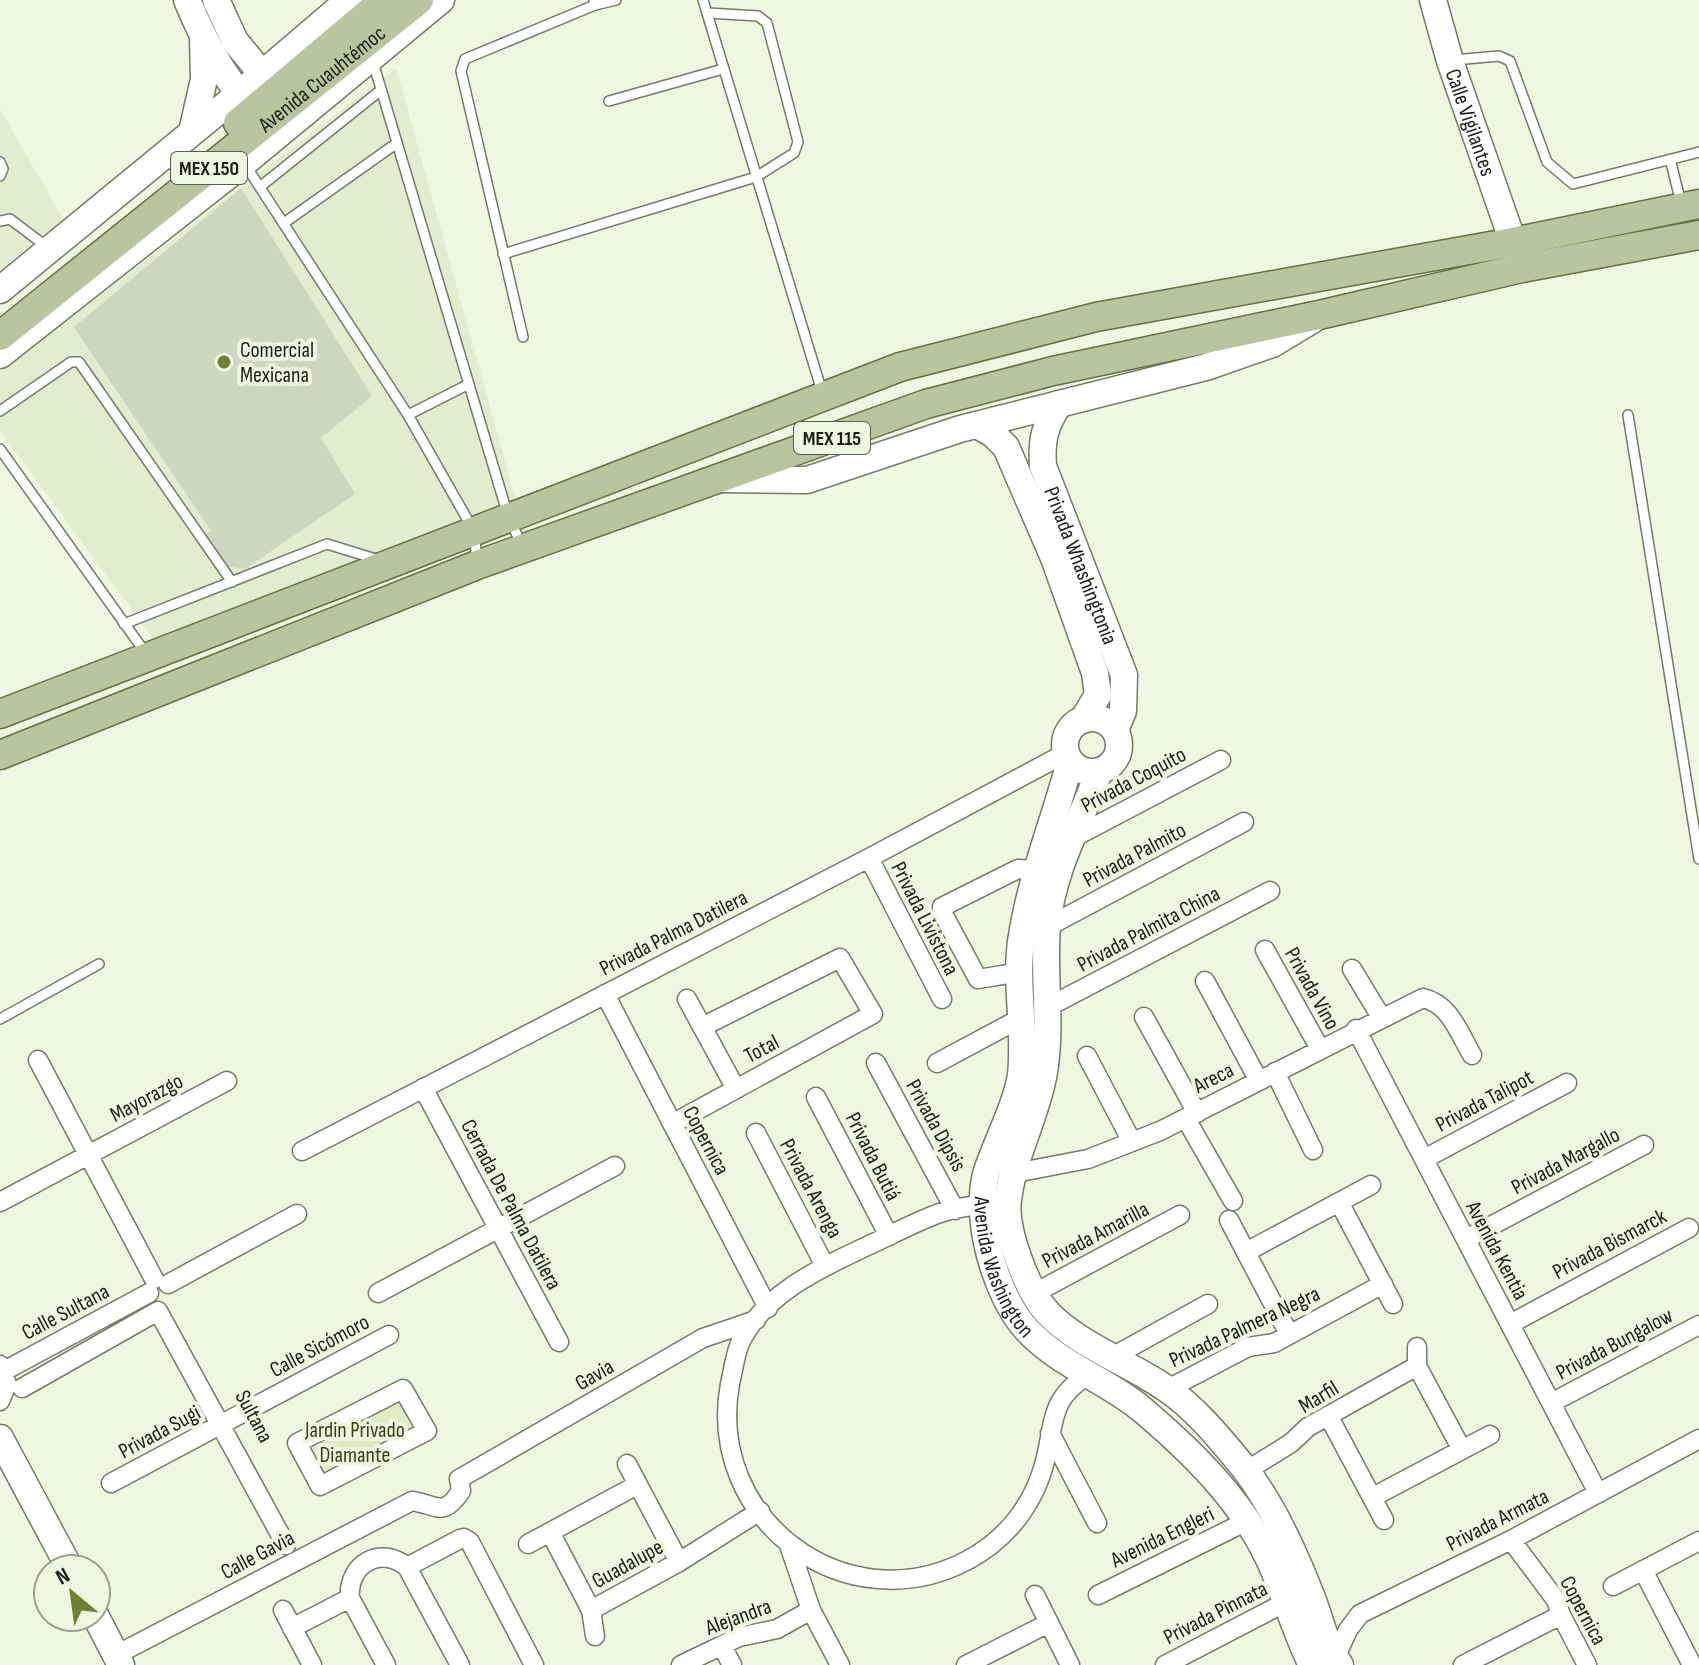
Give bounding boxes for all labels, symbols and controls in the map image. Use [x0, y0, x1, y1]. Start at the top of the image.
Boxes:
street label: Avenida Cuauhtémoc [252, 20, 391, 139]
street label: Calle Vigilantes [1439, 65, 1501, 180]
road number: MEX 150 [171, 152, 247, 184]
place label: Comercial Mexicana [240, 337, 314, 389]
marker: Comercial Mexicana [215, 353, 233, 371]
road number: MEX 115 [794, 422, 870, 454]
street label: Privada Whashingtonia [1037, 483, 1123, 649]
street label: Privada Coquito [1077, 741, 1191, 819]
street label: Privada Palmito [1079, 817, 1191, 894]
street label: Privada Livistona [885, 857, 965, 980]
street label: Privada Palmita China [1073, 880, 1225, 978]
street label: Privada Palma Datilera [595, 884, 752, 982]
street label: Privada Vino [1278, 943, 1345, 1035]
street label: Total [740, 1029, 784, 1070]
street label: Areca [1188, 1057, 1238, 1100]
street label: Privada Talipot [1431, 1064, 1539, 1138]
street label: Mayorazgo [105, 1068, 188, 1129]
street label: Privada Dipsis [899, 1075, 972, 1177]
street label: Copernica [676, 1102, 735, 1180]
street label: Privada Butiá [839, 1108, 906, 1205]
street label: Cerrada De Palma Datilera [454, 1115, 567, 1295]
street label: Privada Margallo [1507, 1121, 1625, 1201]
street label: Privada Arenga [773, 1134, 848, 1243]
street label: Avenida Washington [968, 1195, 1039, 1344]
street label: Privada Amarilla [1038, 1196, 1154, 1275]
street label: Avenida Kentia [1459, 1196, 1534, 1305]
street label: Privada Bismarck [1548, 1203, 1672, 1286]
street label: Calle Sultana [17, 1278, 114, 1347]
street label: Privada Palmera Negra [1165, 1281, 1324, 1374]
street label: Privada Bungalow [1552, 1302, 1678, 1386]
street label: Calle Sicómoro [265, 1309, 374, 1384]
street label: Gavia [571, 1354, 619, 1397]
street label: Marfil [1294, 1375, 1344, 1420]
street label: Sultana [229, 1386, 279, 1448]
street label: Privada Sugi [114, 1400, 205, 1465]
park label: Jardin Privado Diamante [304, 1417, 405, 1469]
street label: Privada Armata [1442, 1483, 1553, 1558]
street label: Avenida Engleri [1106, 1501, 1219, 1574]
street label: Calle Gavia [216, 1525, 299, 1586]
street label: Guadalupe [587, 1534, 668, 1595]
north arrow [32, 1553, 112, 1633]
text: N [51, 1562, 75, 1591]
street label: Copernica [1553, 1572, 1612, 1650]
street label: Privada Pinnata [1159, 1576, 1272, 1651]
street label: Alejandra [701, 1593, 775, 1642]

